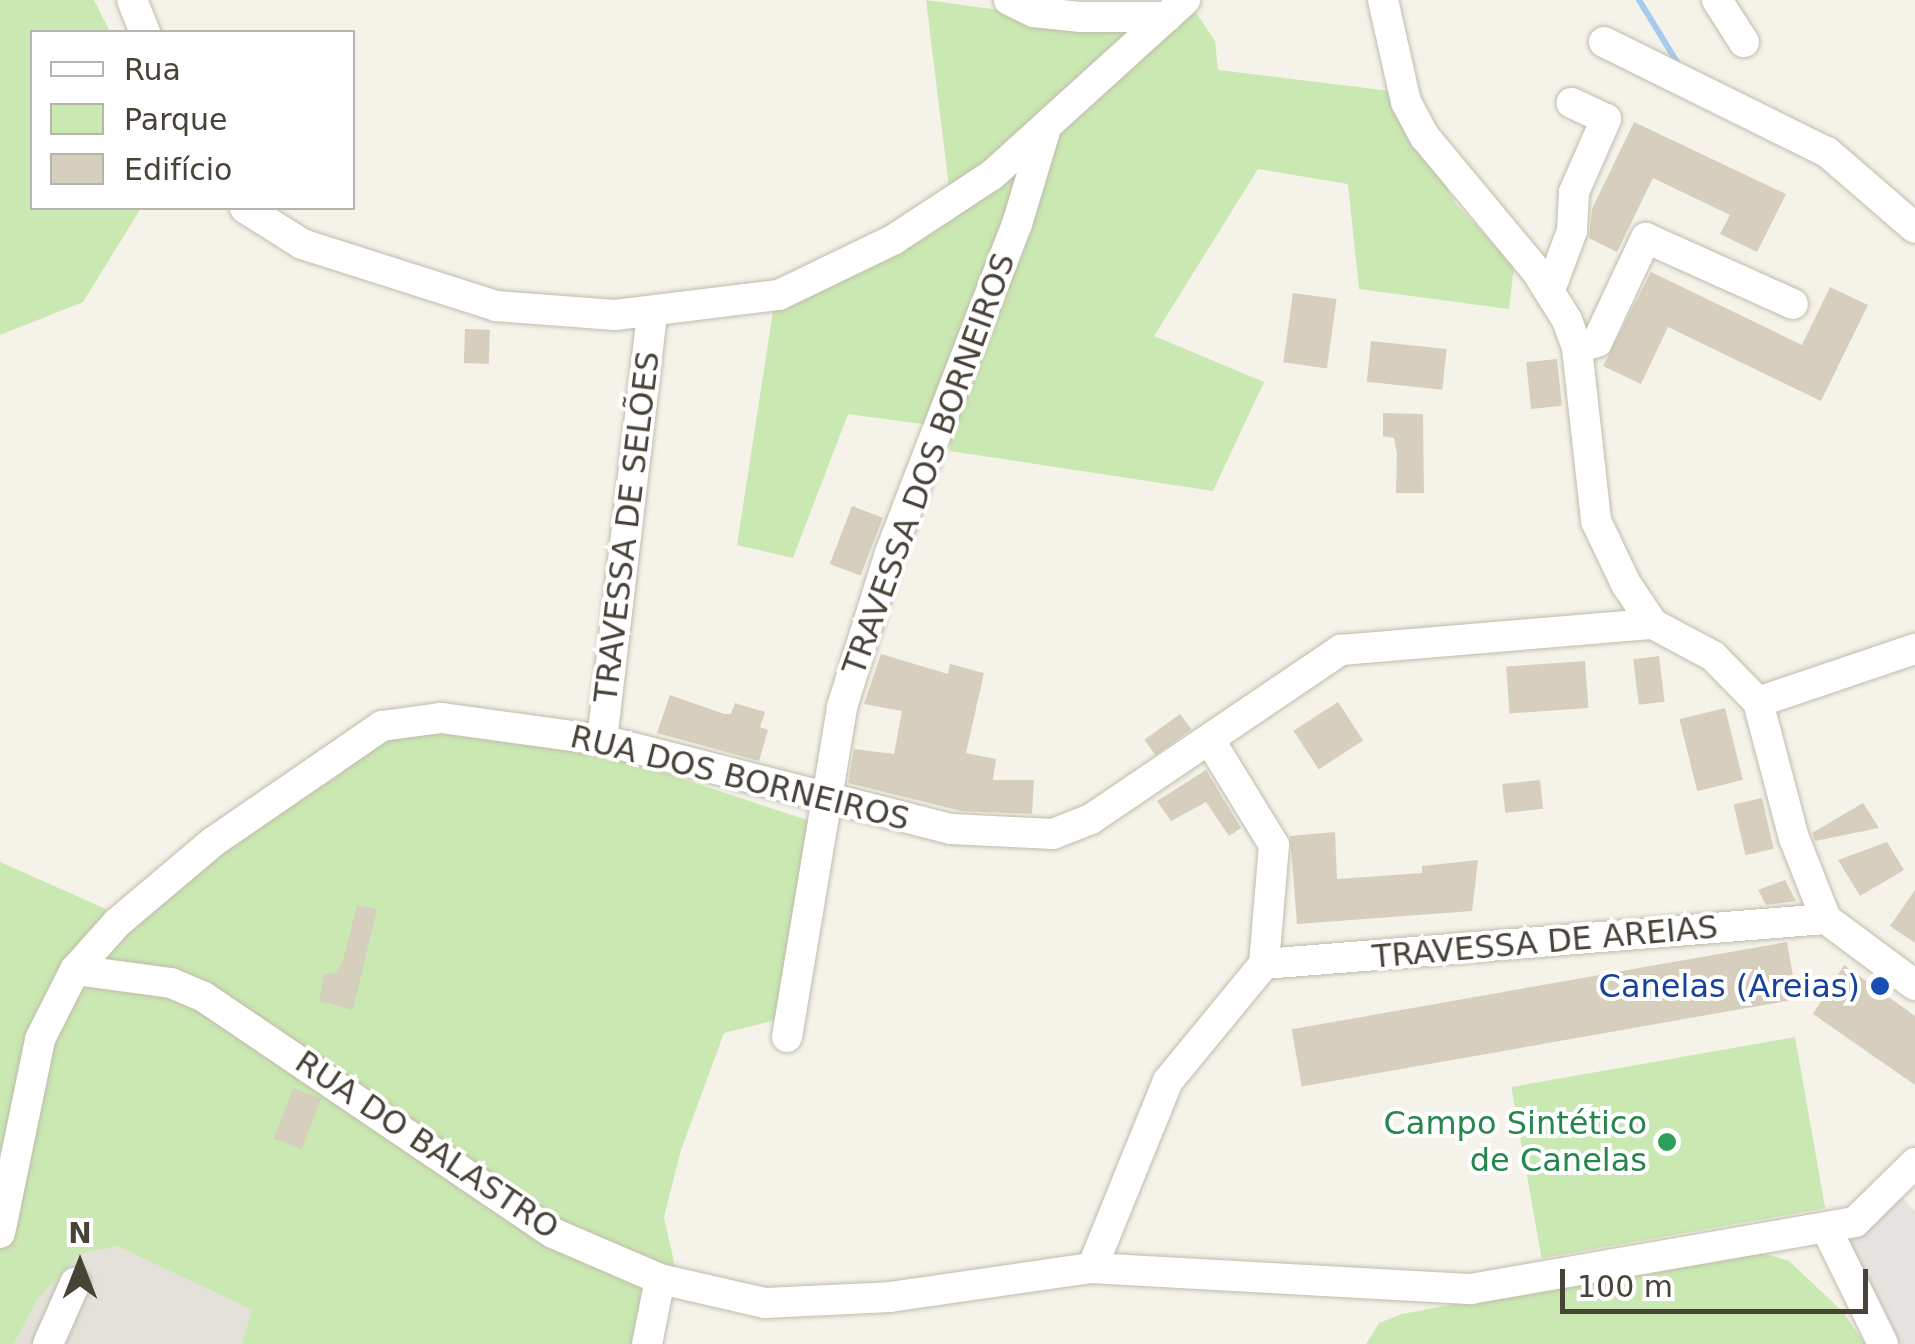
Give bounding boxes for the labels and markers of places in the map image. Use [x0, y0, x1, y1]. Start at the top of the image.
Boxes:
place label: Canelas (Areias) [1599, 967, 1860, 1005]
marker: Canelas (Areias) [1869, 975, 1891, 997]
place label: Campo Sintético de Canelas [1383, 1105, 1647, 1180]
marker: Campo Sintético de Canelas [1656, 1131, 1678, 1153]

